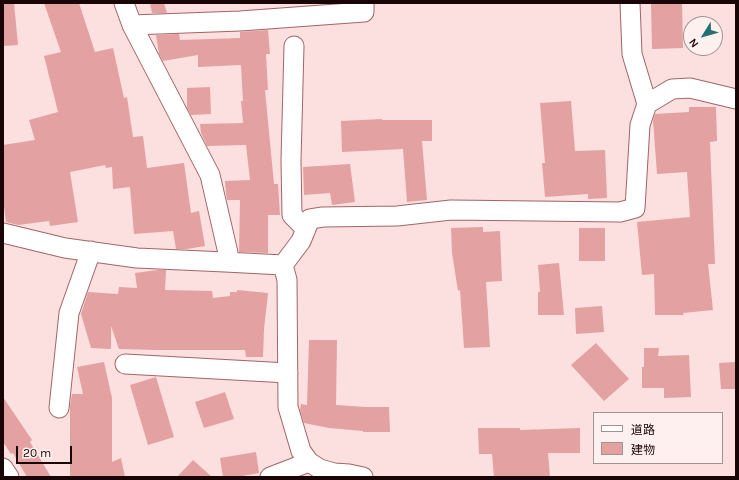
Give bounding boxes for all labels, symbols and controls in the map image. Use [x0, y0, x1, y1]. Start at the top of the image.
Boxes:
north arrow [683, 16, 723, 56]
text: N [686, 36, 701, 50]
legend [593, 412, 723, 464]
text: 道路 [631, 423, 655, 437]
scale bar [18, 438, 74, 464]
text: 建物 [631, 443, 655, 457]
text: 20 m [23, 446, 51, 460]

